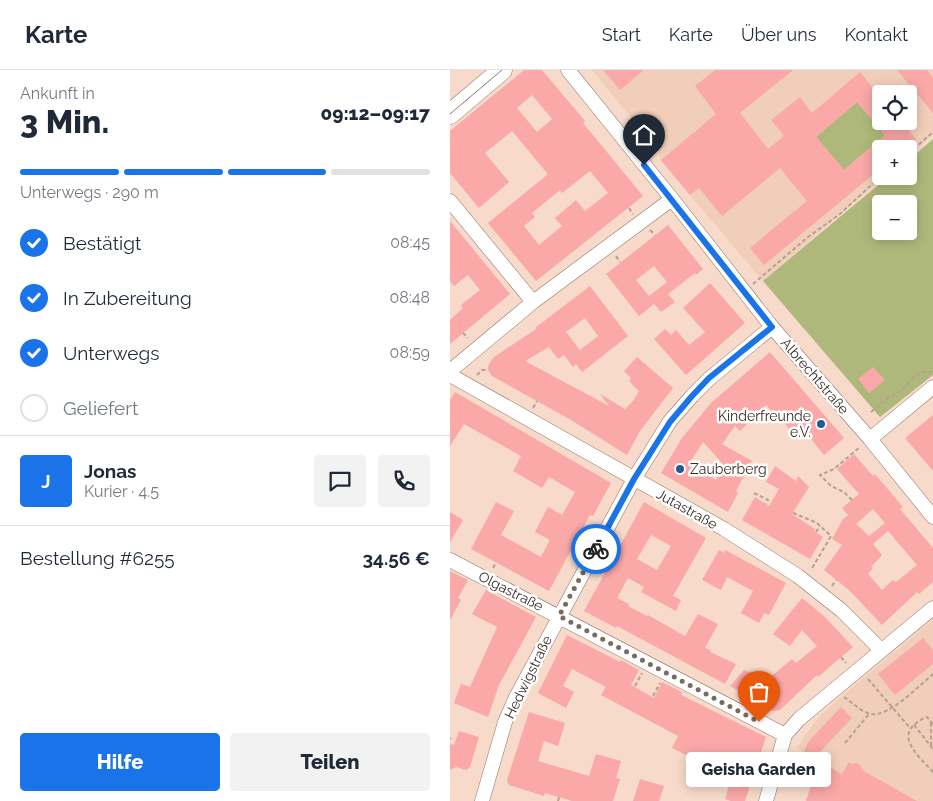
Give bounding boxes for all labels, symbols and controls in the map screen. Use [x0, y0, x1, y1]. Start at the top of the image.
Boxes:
text: Karte [25, 20, 87, 49]
text: Start [602, 24, 641, 45]
text: Karte [669, 24, 713, 45]
text: Über uns [741, 24, 816, 45]
text: Kontakt [844, 24, 908, 45]
text: Ankunft in [20, 84, 95, 103]
map controls [872, 85, 917, 240]
button: locate [872, 85, 917, 130]
text: 09:12–09:17 [321, 102, 430, 124]
text: 3 Min. [20, 103, 109, 140]
pin [623, 114, 665, 165]
icon: home [630, 121, 658, 149]
button: + [872, 140, 917, 185]
text: Unterwegs · 290 m [20, 183, 159, 202]
button: − [872, 195, 917, 240]
icon: check [20, 229, 48, 257]
text: Bestätigt [63, 232, 141, 254]
text: 08:45 [390, 233, 430, 252]
icon: check [20, 284, 48, 312]
text: In Zubereitung [63, 287, 192, 309]
text: 08:48 [389, 288, 430, 307]
street label: Albrechtstraße [778, 335, 852, 417]
icon: check [20, 339, 48, 367]
text: Unterwegs [63, 342, 159, 364]
text: 08:59 [390, 343, 430, 362]
text: Geliefert [63, 397, 138, 419]
place label: Kinderfreunde e.V. [718, 408, 811, 440]
marker: Kinderfreunde e.V. [815, 418, 827, 430]
button: chat [314, 455, 366, 507]
button: phone [378, 455, 430, 507]
text: Jonas [84, 460, 136, 482]
place label: Zauberberg [690, 461, 767, 477]
marker: Zauberberg [674, 463, 686, 475]
text: J [41, 470, 51, 492]
text: Kurier · 4.5 [84, 482, 159, 501]
street label: Jutastraße [654, 486, 720, 532]
courier [571, 524, 621, 574]
icon: bike [582, 535, 610, 563]
text: Bestellung #6255 [20, 547, 175, 569]
text: 34.56 € [362, 547, 430, 569]
street label: Olgastraße [476, 568, 546, 614]
street label: Hedwigstraße [501, 633, 555, 721]
pin [738, 671, 780, 722]
icon: bag [745, 678, 773, 706]
button: Hilfe [20, 733, 220, 791]
button: Teilen [230, 733, 430, 791]
callout: Geisha Garden [686, 752, 832, 787]
text: Geisha Garden [702, 760, 815, 779]

